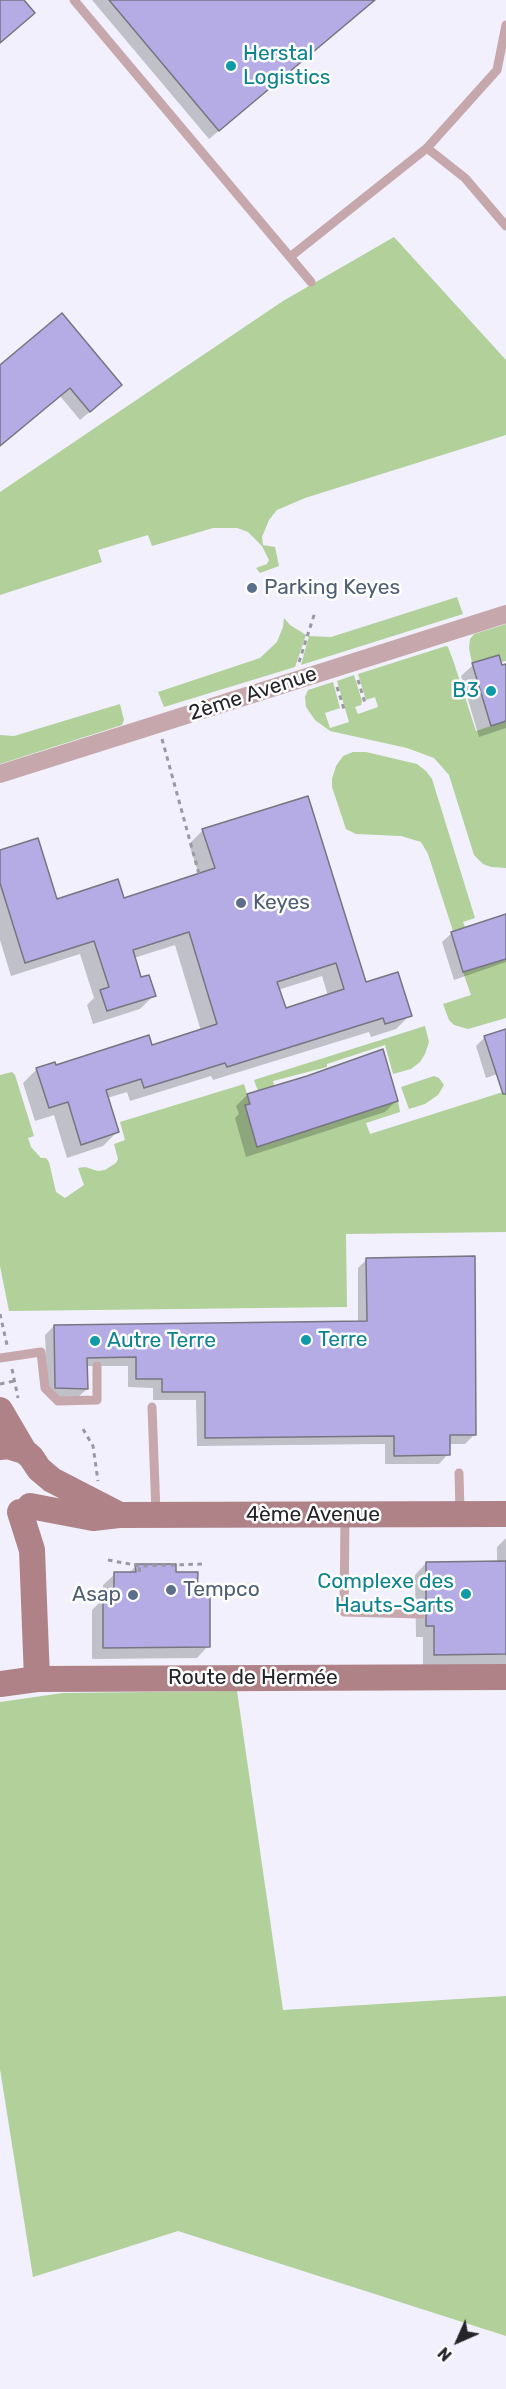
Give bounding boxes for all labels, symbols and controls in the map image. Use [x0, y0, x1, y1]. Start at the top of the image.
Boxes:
place label: Herstal Logistics [243, 41, 331, 91]
marker: Herstal Logistics [224, 59, 238, 73]
place label: Parking Keyes [264, 575, 400, 601]
marker: Parking Keyes [245, 581, 259, 595]
street label: 2ème Avenue [186, 661, 320, 727]
place label: B3 [452, 678, 479, 704]
marker: B3 [484, 684, 498, 698]
place label: Keyes [253, 890, 310, 916]
marker: Keyes [234, 896, 248, 910]
place label: Terre [318, 1327, 367, 1353]
place label: Autre Terre [107, 1328, 216, 1354]
marker: Terre [299, 1333, 313, 1347]
marker: Autre Terre [88, 1334, 102, 1348]
street label: 4ème Avenue [246, 1502, 380, 1528]
place label: Complexe des Hauts-Sarts [317, 1569, 454, 1619]
place label: Tempco [183, 1577, 260, 1603]
place label: Asap [72, 1582, 121, 1608]
marker: Tempco [164, 1583, 178, 1597]
marker: Complexe des Hauts-Sarts [459, 1587, 473, 1601]
marker: Asap [126, 1588, 140, 1602]
street label: Route de Hermée [168, 1665, 338, 1691]
north arrow [428, 2311, 488, 2371]
text: N [434, 2343, 456, 2365]

